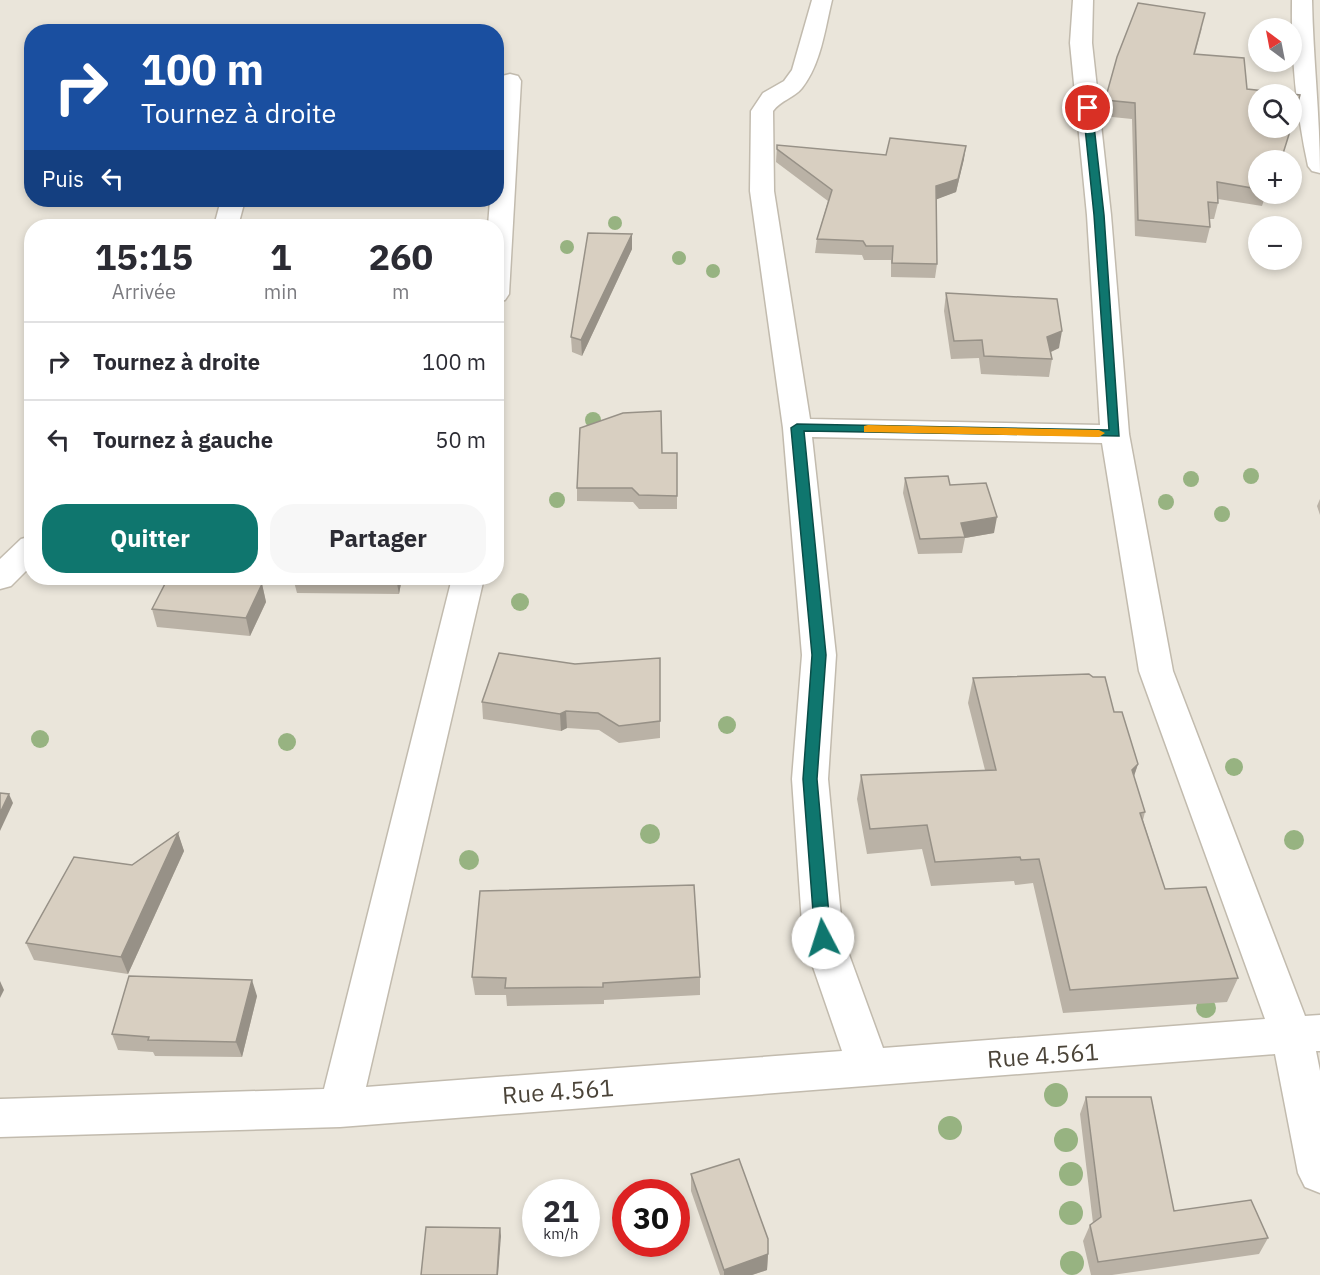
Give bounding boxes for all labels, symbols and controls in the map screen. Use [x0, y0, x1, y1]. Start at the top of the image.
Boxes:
north arrow [1248, 18, 1302, 72]
map controls [1248, 18, 1302, 270]
text: 100 m [141, 42, 264, 97]
icon: right [42, 48, 120, 126]
pin [1062, 82, 1113, 133]
button: search [1248, 84, 1302, 138]
icon: arrive [1071, 91, 1104, 124]
text: Tournez à droite [141, 95, 336, 130]
button: + [1248, 150, 1302, 204]
icon: left [96, 162, 129, 195]
text: Puis [42, 164, 84, 193]
button: − [1248, 216, 1302, 270]
text: 15:15 [95, 233, 193, 280]
text: 1 [270, 233, 292, 280]
text: 260 [368, 233, 433, 280]
text: Arrivée [112, 278, 176, 305]
text: min [264, 278, 298, 305]
text: m [392, 278, 410, 305]
icon: right [42, 345, 75, 378]
text: Tournez à droite [93, 347, 260, 376]
text: 100 m [422, 347, 486, 376]
icon: left [42, 423, 75, 456]
text: Tournez à gauche [93, 425, 273, 454]
text: 50 m [435, 425, 486, 454]
button: Quitter [42, 504, 258, 573]
button: Partager [270, 504, 486, 573]
position arrow [791, 906, 855, 970]
street label: Rue 4.561 [986, 1035, 1100, 1075]
street label: Rue 4.561 [501, 1071, 615, 1111]
speed limit sign: 30 [612, 1179, 690, 1257]
text: 21 [543, 1191, 579, 1230]
text: km/h [543, 1224, 579, 1243]

